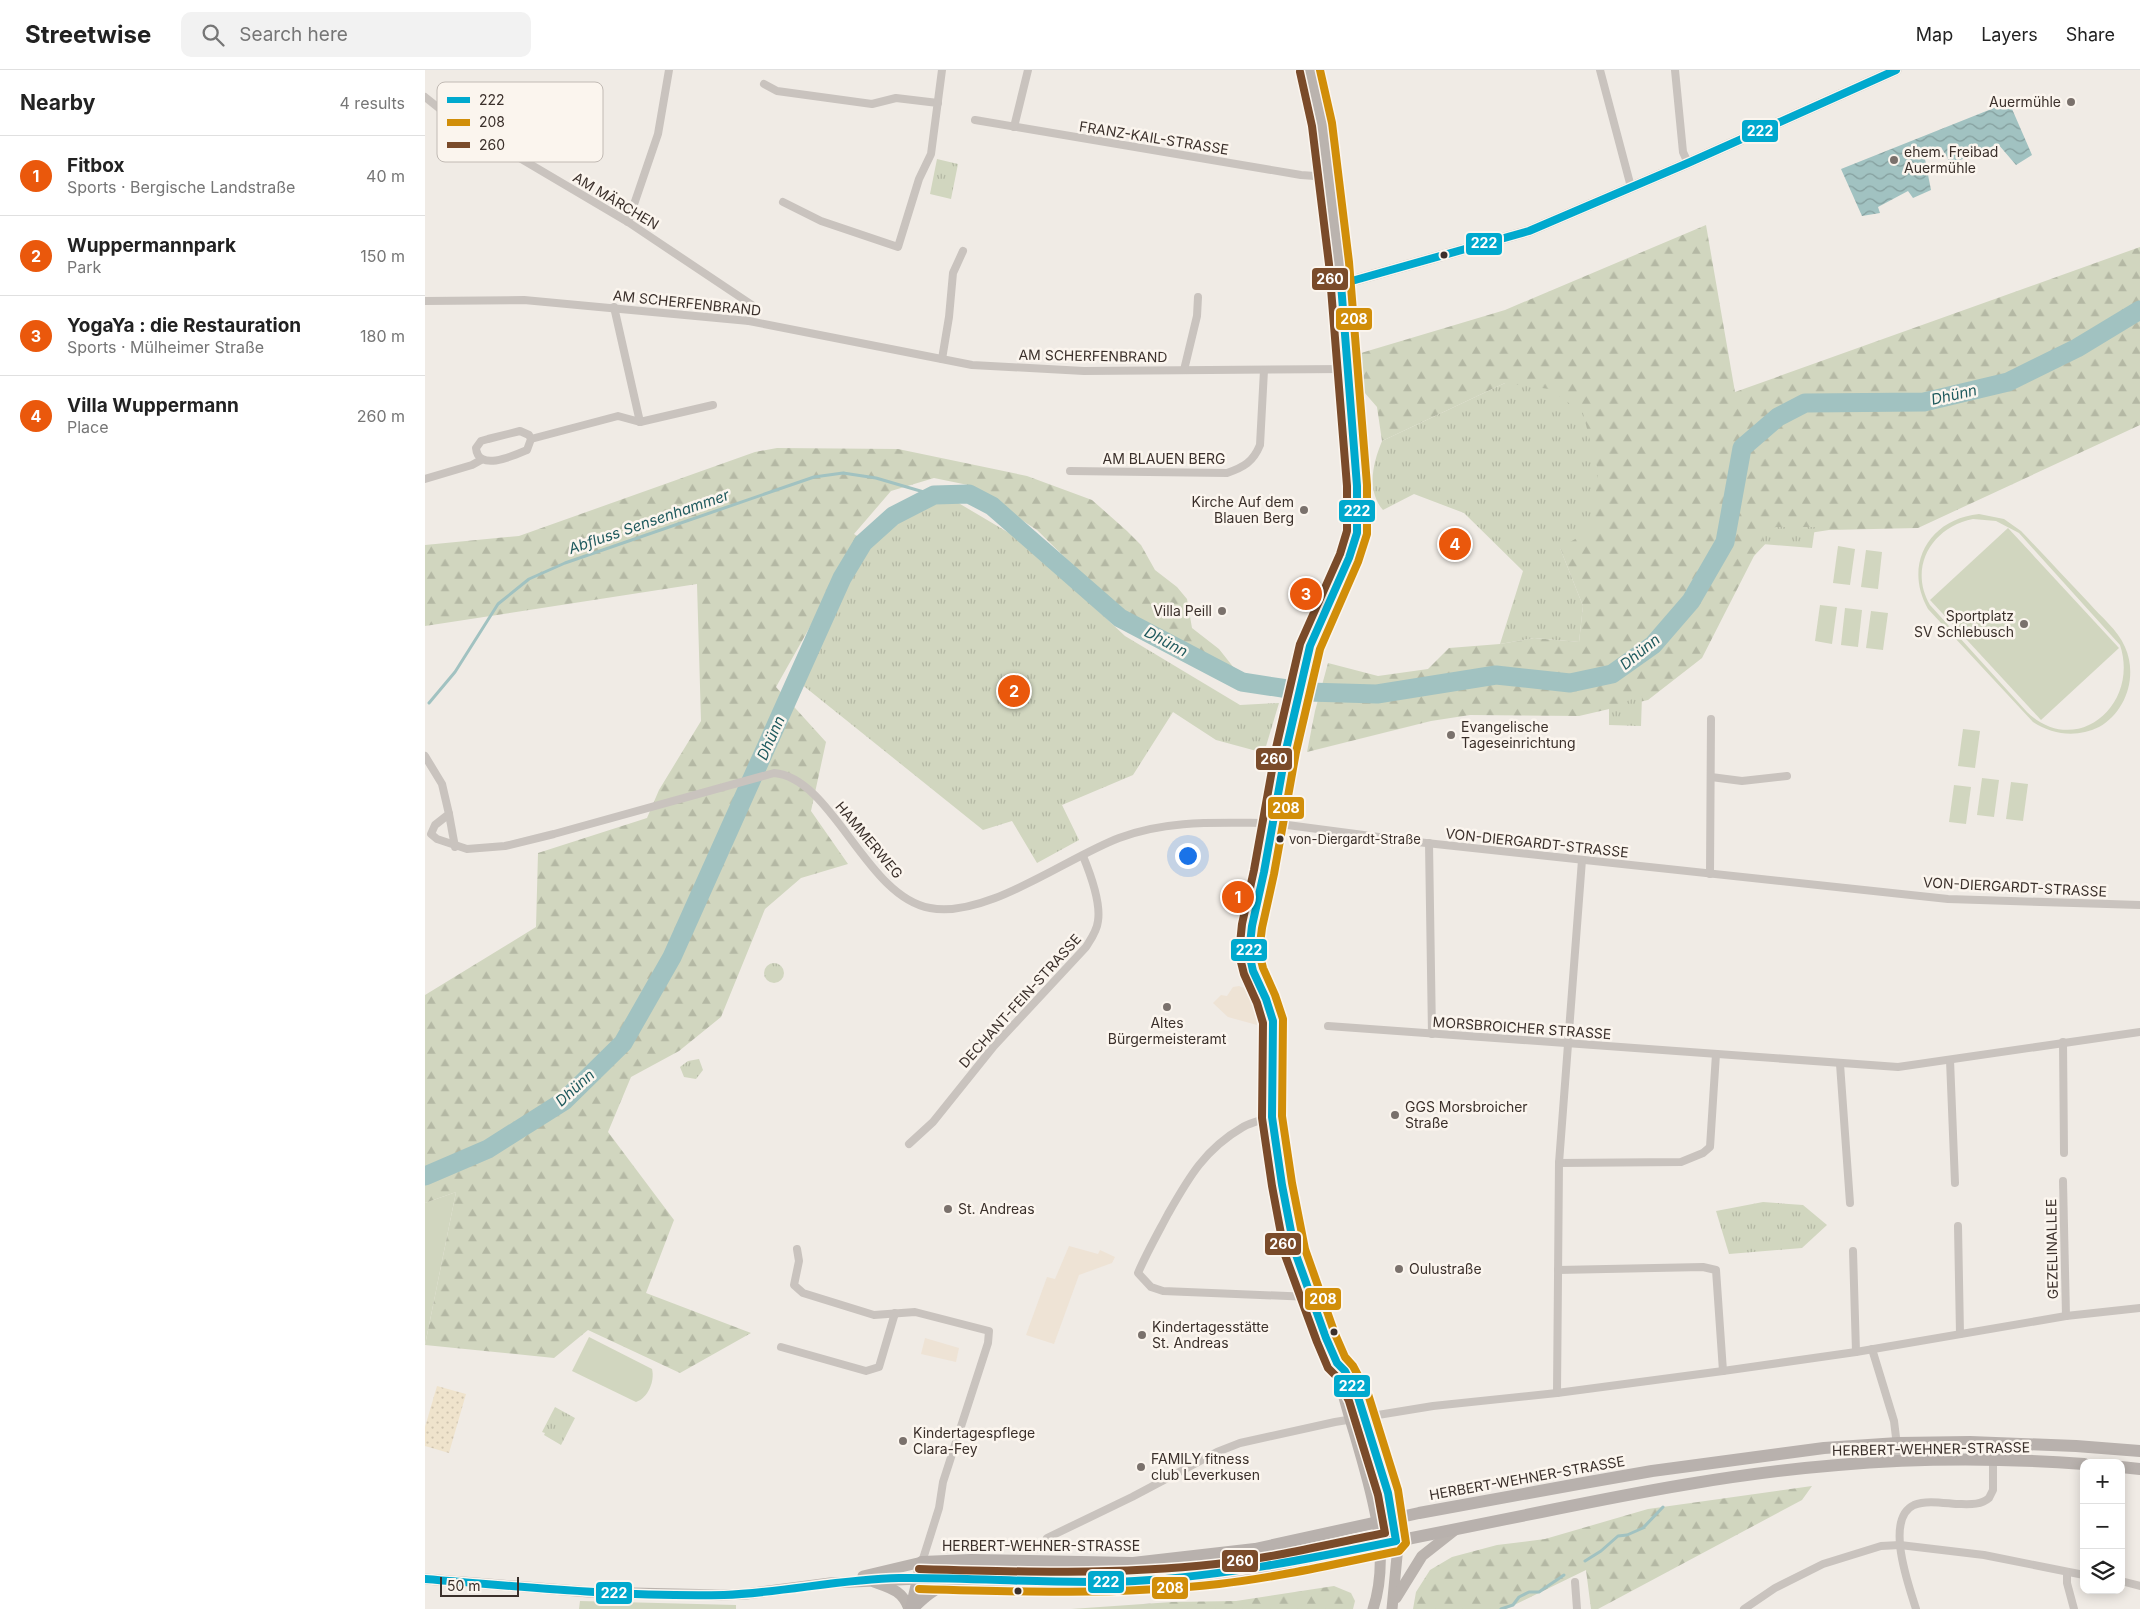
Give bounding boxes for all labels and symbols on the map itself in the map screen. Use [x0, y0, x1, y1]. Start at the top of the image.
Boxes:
legend [437, 82, 603, 162]
text: 222 [479, 91, 505, 108]
place label: Auermühle [1989, 93, 2061, 110]
marker: Auermühle [2065, 96, 2077, 108]
text: 208 [479, 113, 505, 130]
street label: FRANZ-KAIL-STRASSE [1078, 117, 1230, 158]
line badge: 222 [1741, 119, 1779, 143]
text: 222 [1747, 122, 1773, 139]
text: 260 [479, 136, 505, 153]
place label: ehem. Freibad Auermühle [1904, 143, 1998, 176]
marker: ehem. Freibad Auermühle [1888, 154, 1900, 166]
street label: AM MÄRCHEN [570, 168, 662, 233]
line badge: 222 [1465, 232, 1503, 256]
text: 222 [1471, 234, 1497, 251]
unlabelled marker [1439, 250, 1449, 260]
line badge: 260 [1311, 267, 1349, 291]
text: 260 [1316, 270, 1344, 287]
street label: AM SCHERFENBRAND [612, 286, 762, 319]
line badge: 208 [1335, 307, 1373, 331]
text: 208 [1340, 310, 1368, 327]
street label: AM SCHERFENBRAND [1018, 346, 1168, 365]
water label: Dhünn [1929, 380, 1979, 409]
street label: AM BLAUEN BERG [1102, 450, 1226, 467]
water label: Abfluss Sensenhammer [565, 485, 732, 558]
place label: Kirche Auf dem Blauen Berg [1192, 493, 1294, 526]
line badge: 222 [1338, 499, 1376, 523]
text: 222 [1344, 502, 1370, 519]
marker: Kirche Auf dem Blauen Berg [1298, 504, 1310, 516]
pin: 4 [1439, 525, 1471, 563]
pin: 3 [1290, 575, 1322, 613]
place label: Villa Peill [1153, 602, 1212, 619]
marker: Villa Peill [1216, 605, 1228, 617]
place label: Sportplatz SV Schlebusch [1914, 607, 2014, 640]
marker: Sportplatz SV Schlebusch [2018, 618, 2030, 630]
water label: Dhünn [1141, 622, 1191, 661]
water label: Dhünn [1616, 630, 1664, 674]
pin: 2 [998, 672, 1030, 710]
water label: Dhünn [752, 713, 789, 763]
place label: Evangelische Tageseinrichtung [1461, 718, 1576, 751]
marker: Evangelische Tageseinrichtung [1445, 729, 1457, 741]
line badge: 260 [1255, 747, 1293, 771]
text: 260 [1260, 750, 1288, 767]
line badge: 208 [1267, 796, 1305, 820]
street label: HAMMERWEG [832, 798, 907, 882]
text: 208 [1272, 799, 1300, 816]
street label: VON-DIERGARDT-STRASSE [1445, 824, 1630, 861]
place label: von-Diergardt-Straße [1289, 831, 1421, 847]
marker: von-Diergardt-Straße [1275, 834, 1285, 844]
your location [1175, 843, 1201, 869]
street label: VON-DIERGARDT-STRASSE [1923, 873, 2107, 900]
pin: 1 [1222, 878, 1254, 916]
street label: DECHANT-FEIN-STRASSE [955, 930, 1084, 1071]
line badge: 222 [1230, 938, 1268, 962]
text: 222 [1236, 941, 1262, 958]
marker: Altes Bürgermeisteramt [1161, 1001, 1173, 1013]
street label: MORSBROICHER STRASSE [1432, 1013, 1612, 1042]
place label: Altes Bürgermeisteramt [1108, 1014, 1227, 1047]
water label: Dhünn [551, 1065, 598, 1110]
place label: GGS Morsbroicher Straße [1405, 1098, 1528, 1131]
marker: GGS Morsbroicher Straße [1389, 1109, 1401, 1121]
street label: GEZELINALLEE [2042, 1199, 2061, 1299]
place label: St. Andreas [958, 1200, 1035, 1217]
marker: St. Andreas [942, 1203, 954, 1215]
line badge: 260 [1264, 1232, 1302, 1256]
text: 260 [1269, 1235, 1297, 1252]
place label: Oulustraße [1409, 1260, 1482, 1277]
marker: Oulustraße [1393, 1263, 1405, 1275]
line badge: 208 [1304, 1287, 1342, 1311]
text: 208 [1309, 1290, 1337, 1307]
place label: Kindertagesstätte St. Andreas [1152, 1318, 1269, 1351]
unlabelled marker [1329, 1327, 1339, 1337]
marker: Kindertagesstätte St. Andreas [1136, 1329, 1148, 1341]
line badge: 222 [1333, 1374, 1371, 1398]
text: 222 [1339, 1377, 1365, 1394]
place label: Kindertagespflege Clara-Fey [913, 1424, 1035, 1457]
marker: Kindertagespflege Clara-Fey [897, 1435, 909, 1447]
street label: HERBERT-WEHNER-STRASSE [1832, 1438, 2030, 1459]
place label: FAMILY fitness club Leverkusen [1151, 1450, 1260, 1483]
street label: HERBERT-WEHNER-STRASSE [1428, 1452, 1626, 1503]
marker: FAMILY fitness club Leverkusen [1135, 1461, 1147, 1473]
street label: HERBERT-WEHNER-STRASSE [942, 1537, 1140, 1554]
line badge: 260 [1221, 1549, 1259, 1573]
text: 260 [1226, 1552, 1254, 1569]
line badge: 222 [1087, 1570, 1125, 1594]
text: 222 [1093, 1573, 1119, 1590]
scale bar [440, 1574, 519, 1597]
line badge: 208 [1151, 1576, 1189, 1600]
text: 208 [1156, 1579, 1184, 1596]
line badge: 222 [595, 1581, 633, 1605]
text: 222 [601, 1584, 627, 1601]
unlabelled marker [1013, 1586, 1023, 1596]

